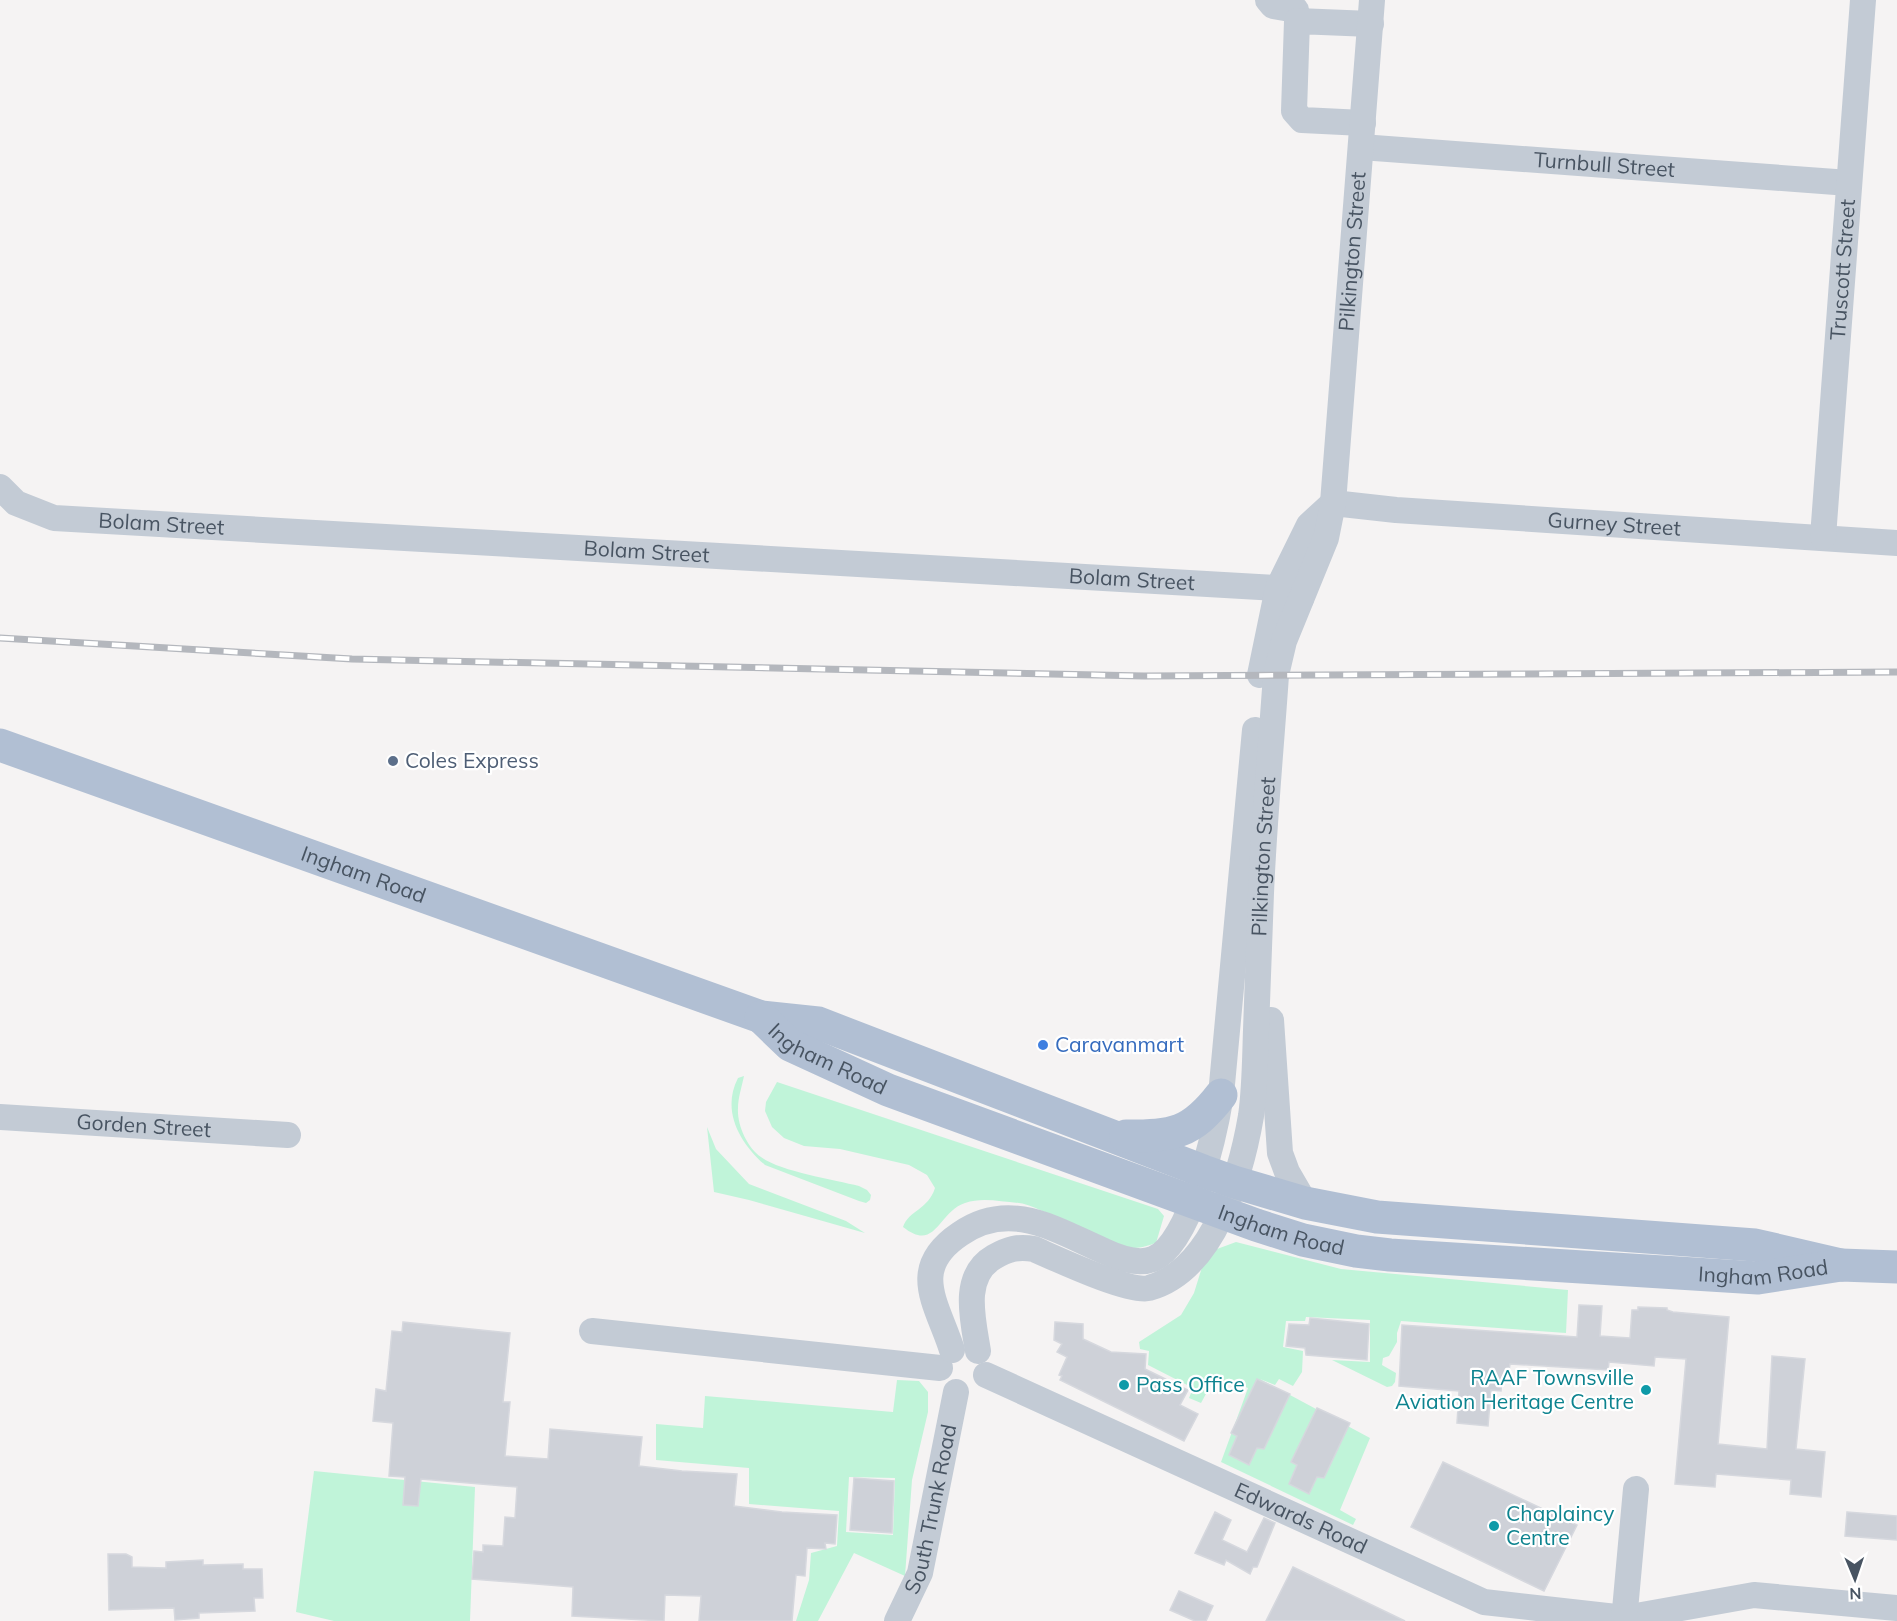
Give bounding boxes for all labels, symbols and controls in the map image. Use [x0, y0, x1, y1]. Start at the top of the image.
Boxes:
street label: Turnbull Street [1533, 146, 1676, 182]
street label: Pilkington Street [1332, 171, 1371, 332]
street label: Truscott Street [1824, 198, 1860, 341]
street label: Gurney Street [1547, 506, 1682, 541]
street label: Bolam Street [98, 507, 225, 540]
street label: Bolam Street [583, 534, 710, 567]
street label: Bolam Street [1068, 562, 1195, 595]
place label: Coles Express [405, 747, 539, 773]
marker: Coles Express [386, 754, 400, 768]
street label: Pilkington Street [1245, 776, 1280, 937]
street label: Ingham Road [298, 840, 430, 908]
street label: Ingham Road [763, 1017, 891, 1100]
place label: Caravanmart [1055, 1031, 1184, 1057]
marker: Caravanmart [1036, 1038, 1050, 1052]
street label: Gorden Street [76, 1108, 212, 1142]
street label: Ingham Road [1215, 1198, 1347, 1260]
street label: Ingham Road [1697, 1253, 1830, 1291]
place label: RAAF Townsville Aviation Heritage Centre [1395, 1364, 1634, 1414]
place label: Pass Office [1136, 1371, 1245, 1397]
marker: Pass Office [1117, 1378, 1131, 1392]
marker: RAAF Townsville Aviation Heritage Centre [1639, 1383, 1653, 1397]
street label: South Trunk Road [898, 1422, 961, 1598]
street label: Edwards Road [1231, 1476, 1372, 1559]
place label: Chaplaincy Centre [1506, 1500, 1614, 1550]
marker: Chaplaincy Centre [1487, 1519, 1501, 1533]
north arrow [1825, 1549, 1885, 1609]
text: N [1849, 1584, 1862, 1604]

